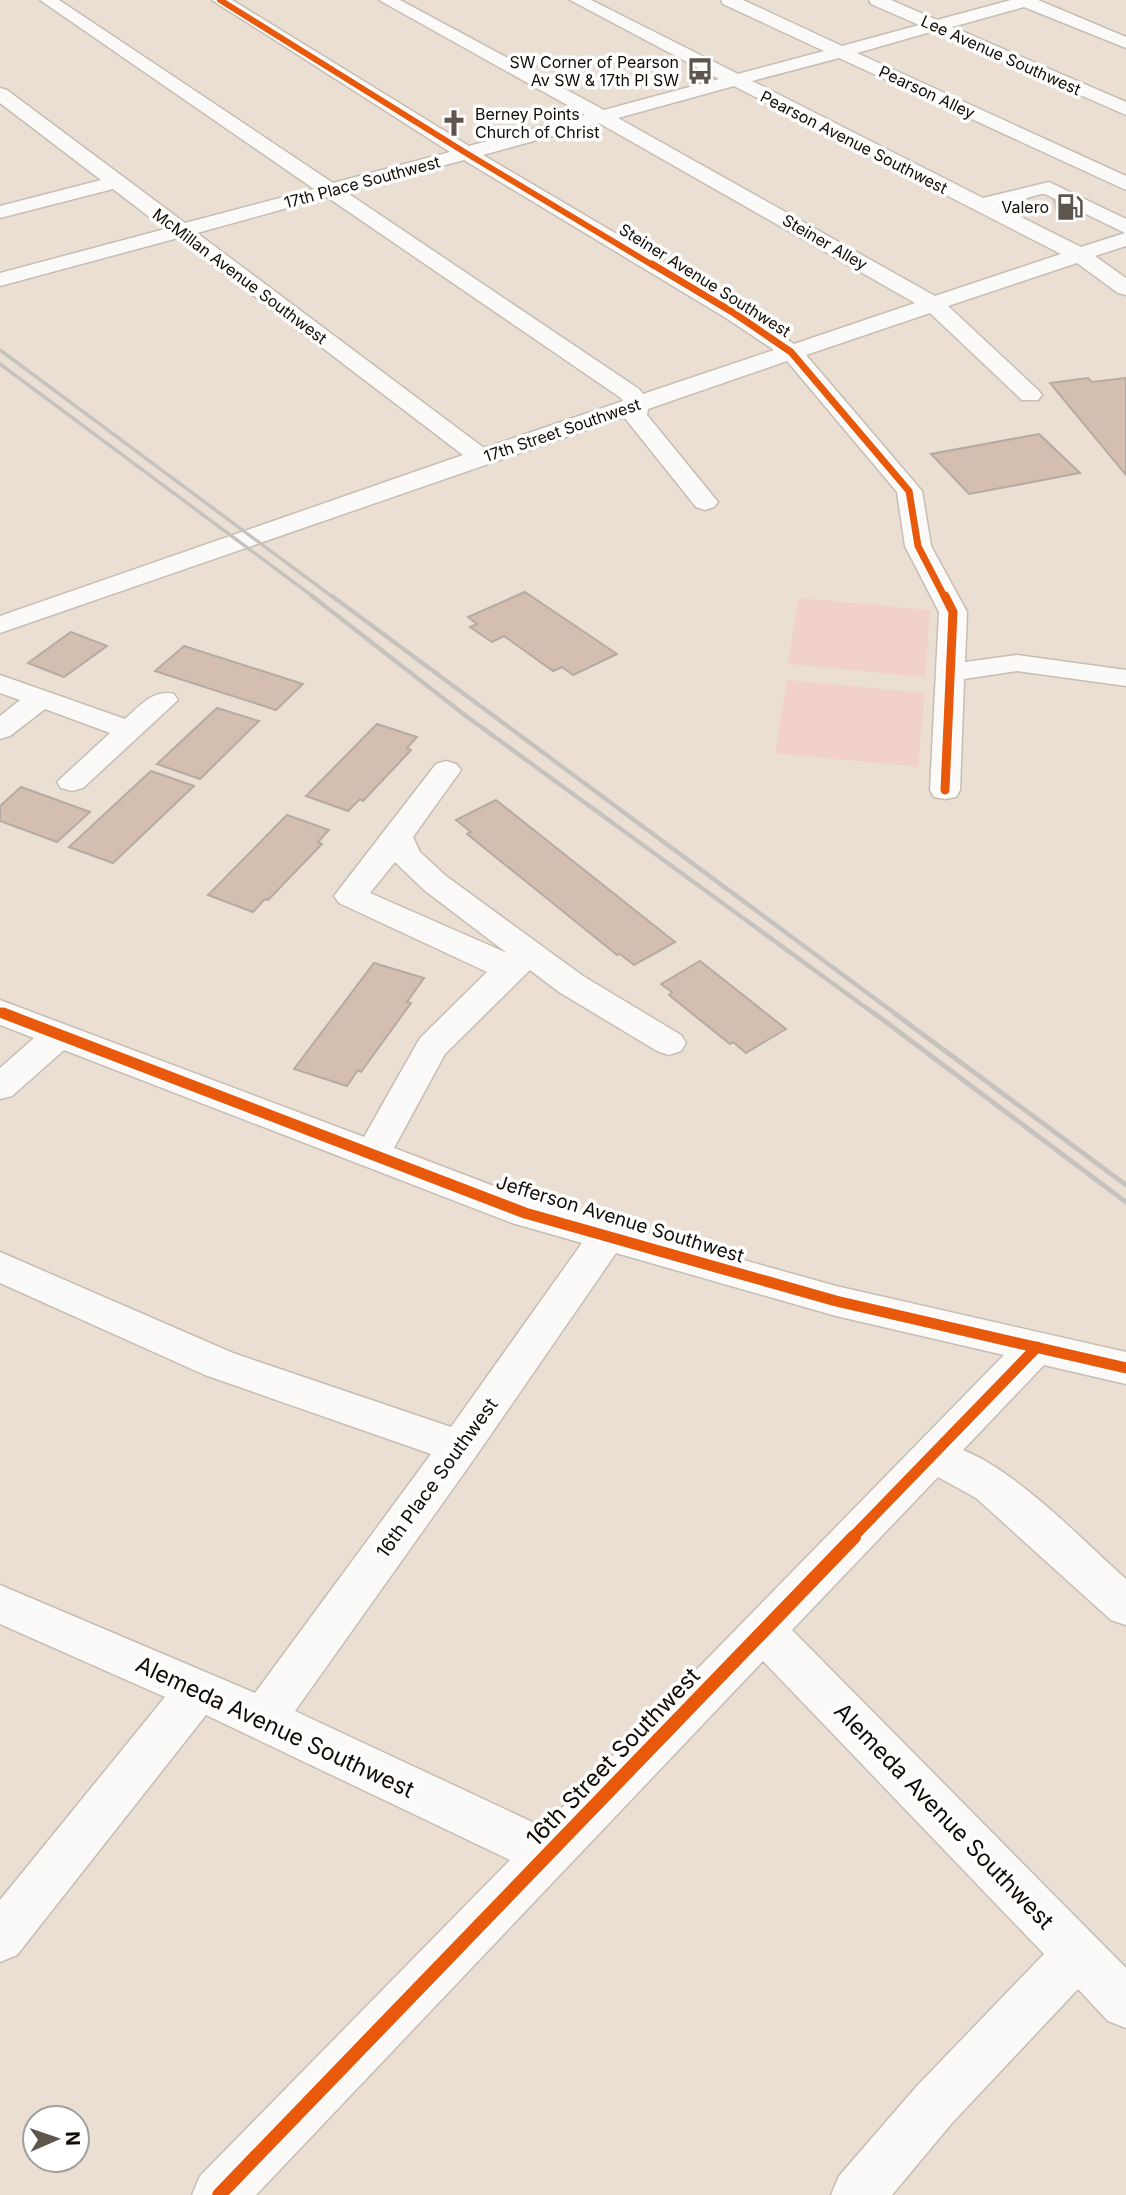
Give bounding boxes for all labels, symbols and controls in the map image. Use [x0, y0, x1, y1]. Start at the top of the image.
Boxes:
street label: Lee Avenue Southwest [918, 11, 1084, 99]
place label: SW Corner of Pearson Av SW & 17th Pl SW [509, 52, 679, 90]
bus stop icon: SW Corner of Pearson Av SW & 17th Pl SW [685, 56, 715, 86]
street label: Pearson Alley [876, 61, 978, 123]
street label: Pearson Avenue Southwest [757, 86, 951, 198]
place label: Berney Points Church of Christ [475, 104, 599, 142]
church icon: Berney Points Church of Christ [439, 108, 469, 138]
street label: 17th Place Southwest [282, 152, 442, 212]
fuel station icon: Valero [1055, 192, 1085, 222]
place label: Valero [1001, 197, 1049, 217]
street label: McMillan Avenue Southwest [149, 204, 331, 348]
street label: Steiner Alley [779, 210, 871, 274]
street label: Steiner Avenue Southwest [616, 219, 794, 341]
street label: 17th Street Southwest [481, 394, 643, 466]
street label: Jefferson Avenue Southwest [493, 1170, 747, 1268]
street label: 16th Place Southwest [371, 1394, 503, 1562]
street label: Alemeda Avenue Southwest [131, 1650, 419, 1804]
street label: 16th Street Southwest [520, 1662, 706, 1852]
street label: Alemeda Avenue Southwest [828, 1697, 1060, 1935]
north arrow [21, 2104, 91, 2174]
text: N [61, 2131, 84, 2146]

